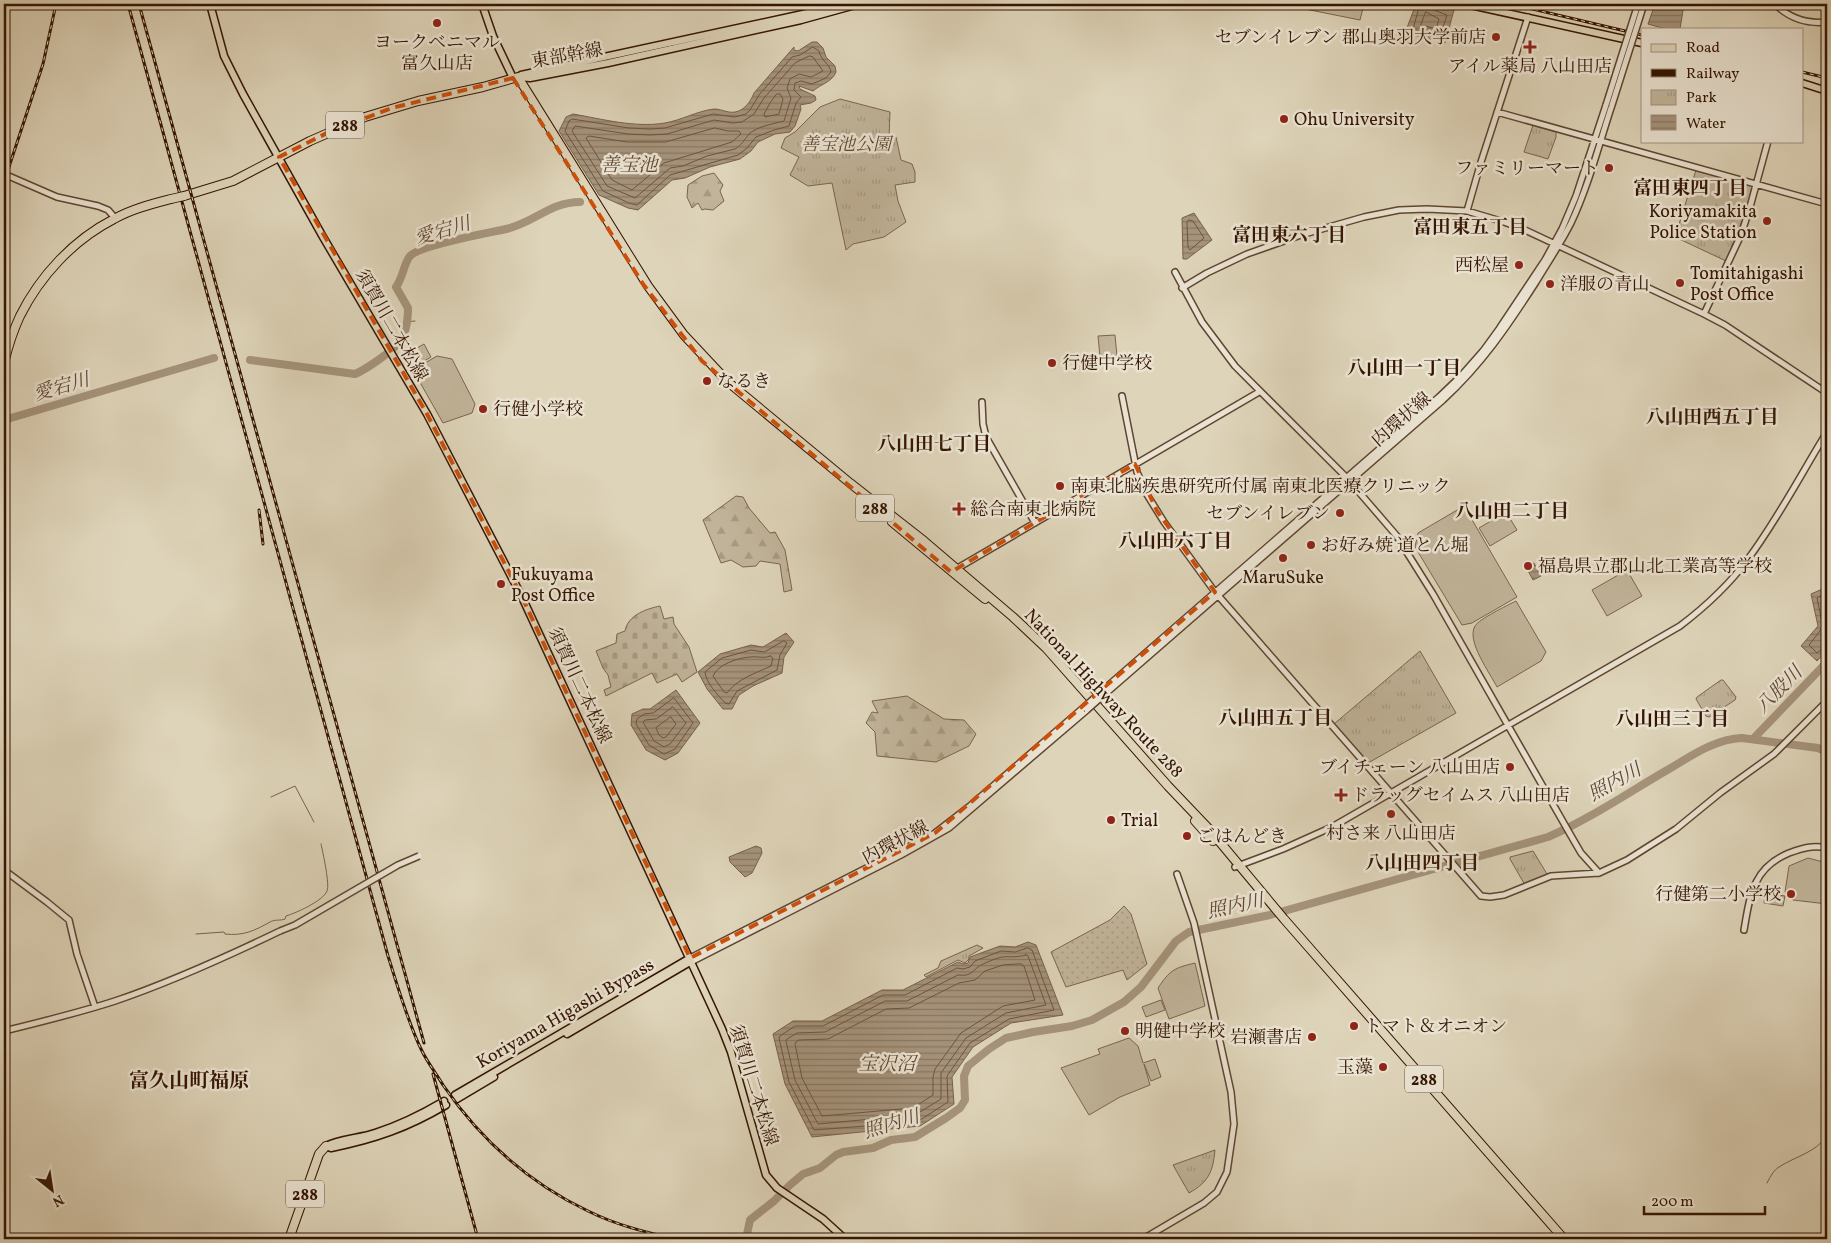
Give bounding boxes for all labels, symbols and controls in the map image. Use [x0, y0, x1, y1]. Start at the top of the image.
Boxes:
marker: ヨークベニマル 富久山店 [431, 17, 443, 29]
place label: セブンイレブン 郡山奥羽大学前店 [1215, 26, 1486, 51]
legend [1641, 28, 1804, 142]
place label: ヨークベニマル 富久山店 [374, 31, 500, 77]
marker: セブンイレブン 郡山奥羽大学前店 [1490, 31, 1502, 43]
street label: 東部幹線 [530, 38, 605, 75]
text: Road [1686, 38, 1720, 59]
marker: アイル薬局 八山田店 [1524, 41, 1536, 53]
place label: アイル薬局 八山田店 [1448, 55, 1612, 80]
text: Railway [1686, 64, 1739, 85]
text: Park [1686, 88, 1717, 109]
place label: Ohu University [1294, 108, 1415, 133]
road number: 288 [326, 112, 364, 138]
marker: Ohu University [1278, 113, 1290, 125]
text: Water [1686, 114, 1726, 135]
park label: 善宝池公園 [801, 133, 894, 158]
water label: 善宝池 [600, 153, 659, 179]
place label: ファミリーマート [1455, 157, 1599, 182]
marker: ファミリーマート [1603, 162, 1615, 174]
district label: 富田東四丁目 [1633, 176, 1747, 202]
place label: Koriyamakita Police Station [1649, 200, 1757, 246]
water label: 愛宕川 [412, 211, 476, 253]
district label: 富田東五丁目 [1413, 215, 1527, 241]
marker: Koriyamakita Police Station [1761, 215, 1773, 227]
district label: 富田東六丁目 [1232, 223, 1346, 249]
place label: 西松屋 [1455, 254, 1509, 279]
marker: 西松屋 [1513, 259, 1525, 271]
place label: Tomitahigashi Post Office [1690, 262, 1804, 308]
street label: 須賀川二本松線 [348, 265, 433, 387]
place label: 洋服の青山 [1560, 273, 1650, 298]
marker: Tomitahigashi Post Office [1674, 277, 1686, 289]
marker: 洋服の青山 [1544, 278, 1556, 290]
place label: 行健中学校 [1062, 352, 1152, 377]
district label: 八山田一丁目 [1347, 356, 1461, 382]
marker: 行健中学校 [1046, 357, 1058, 369]
water label: 愛宕川 [31, 367, 94, 408]
place label: なるき [717, 370, 771, 395]
marker: なるき [701, 375, 713, 387]
street label: 内環状線 [1367, 387, 1437, 453]
place label: 行健小学校 [493, 398, 583, 423]
marker: 行健小学校 [477, 403, 489, 415]
district label: 八山田西五丁目 [1645, 405, 1779, 431]
district label: 八山田七丁目 [877, 432, 991, 458]
place label: 南東北脳疾患研究所付属 南東北医療クリニック [1070, 475, 1451, 500]
marker: 南東北脳疾患研究所付属 南東北医療クリニック [1054, 480, 1066, 492]
road number: 288 [856, 494, 894, 522]
place label: 総合南東北病院 [970, 498, 1096, 523]
district label: 八山田二丁目 [1455, 499, 1569, 525]
marker: 総合南東北病院 [952, 502, 966, 516]
place label: セブンイレブン [1206, 502, 1330, 527]
marker: セブンイレブン [1334, 507, 1346, 519]
district label: 八山田六丁目 [1118, 529, 1232, 555]
place label: お好み焼 道とん堀 [1321, 534, 1469, 559]
marker: お好み焼 道とん堀 [1305, 539, 1317, 551]
marker: MaruSuke [1277, 552, 1289, 564]
place label: 福島県立郡山北工業高等学校 [1538, 555, 1772, 580]
marker: 福島県立郡山北工業高等学校 [1522, 560, 1534, 572]
place label: Fukuyama Post Office [511, 563, 595, 609]
place label: MaruSuke [1242, 566, 1324, 591]
marker: Fukuyama Post Office [495, 578, 507, 590]
street label: National Highway Route 288 [1018, 604, 1188, 784]
street label: 須賀川二本松線 [541, 623, 617, 748]
water label: 八股川 [1750, 659, 1810, 720]
district label: 八山田五丁目 [1218, 706, 1332, 732]
district label: 八山田三丁目 [1615, 707, 1729, 733]
place label: ブイチェーン 八山田店 [1319, 756, 1500, 781]
water label: 照内川 [1584, 757, 1648, 808]
marker: ブイチェーン 八山田店 [1504, 761, 1516, 773]
place label: ドラッグセイムス 八山田店 [1351, 784, 1570, 809]
marker: ドラッグセイムス 八山田店 [1335, 789, 1347, 801]
marker: 村さ来 八山田店 [1385, 808, 1397, 820]
place label: Trial [1121, 809, 1158, 834]
marker: Trial [1105, 814, 1117, 826]
street label: 内環状線 [858, 815, 933, 871]
place label: 村さ来 八山田店 [1326, 822, 1456, 847]
place label: ごはんどき [1197, 825, 1287, 850]
marker: ごはんどき [1181, 830, 1193, 842]
district label: 八山田四丁目 [1365, 851, 1479, 877]
place label: 行健第二小学校 [1655, 883, 1781, 908]
water label: 照内川 [1205, 888, 1268, 926]
marker: 行健第二小学校 [1785, 888, 1797, 900]
street label: Koriyama Higashi Bypass [472, 953, 659, 1075]
place label: トマト＆オニオン [1364, 1015, 1507, 1040]
place label: 明健中学校 [1135, 1020, 1225, 1045]
marker: トマト＆オニオン [1348, 1020, 1360, 1032]
street label: 須賀川二本松線 [722, 1022, 783, 1149]
marker: 明健中学校 [1119, 1025, 1131, 1037]
place label: 岩瀬書店 [1230, 1026, 1302, 1051]
marker: 岩瀬書店 [1306, 1031, 1318, 1043]
water label: 宝沢沼 [858, 1052, 918, 1078]
place label: 玉藻 [1337, 1056, 1373, 1081]
marker: 玉藻 [1377, 1061, 1389, 1073]
road number: 288 [1405, 1066, 1443, 1092]
district label: 富久山町福原 [129, 1068, 249, 1096]
water label: 照内川 [861, 1104, 925, 1146]
north arrow [28, 1166, 78, 1216]
road number: 288 [286, 1180, 324, 1208]
scale bar [1644, 1183, 1765, 1215]
text: N [49, 1189, 67, 1211]
text: 200 m [1651, 1192, 1694, 1213]

